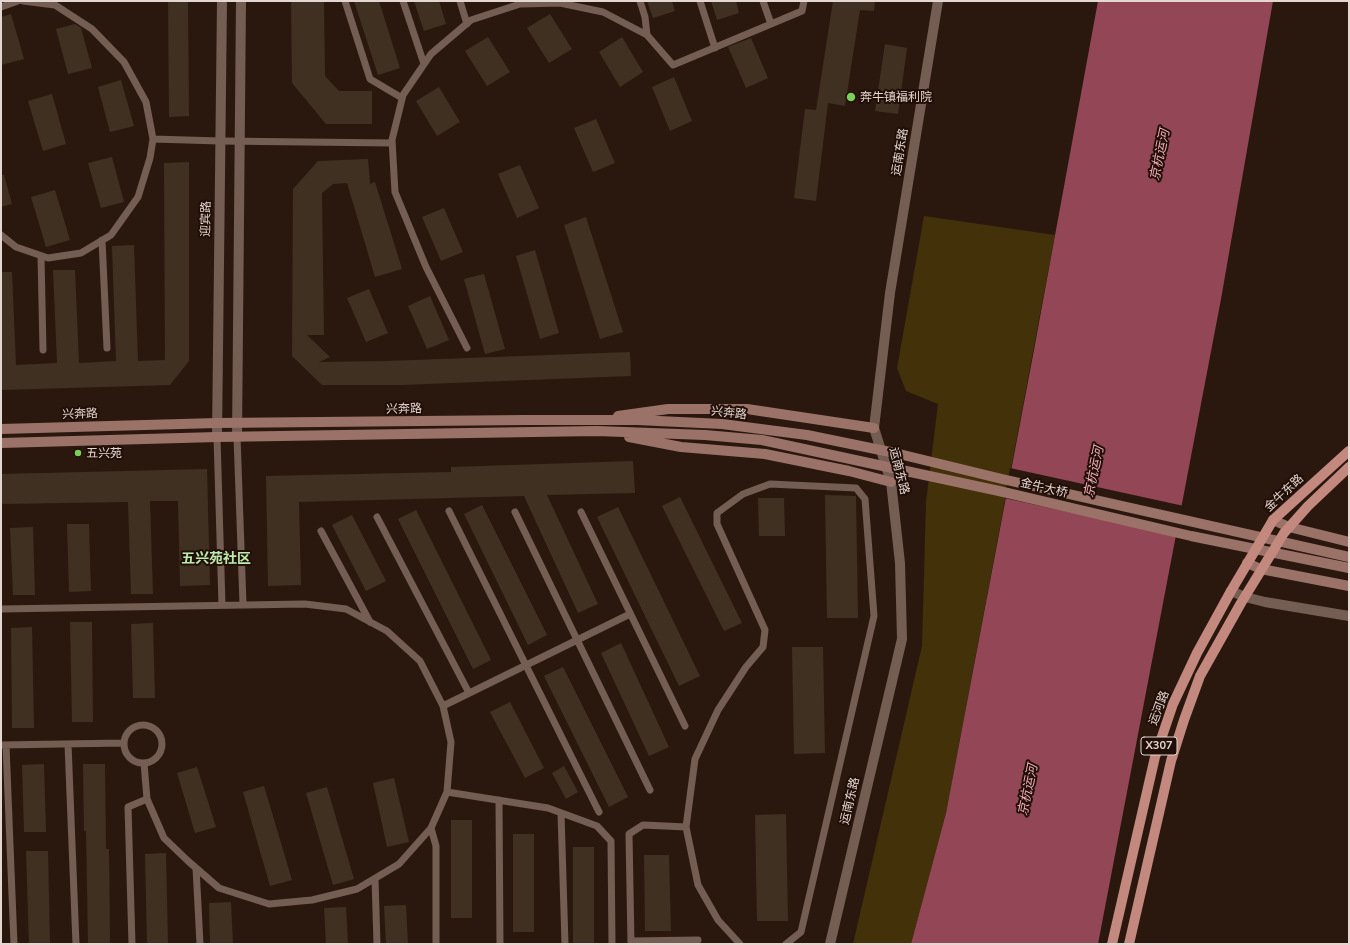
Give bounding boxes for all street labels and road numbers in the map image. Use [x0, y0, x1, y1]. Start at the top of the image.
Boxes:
street label: 运南东路 [889, 127, 911, 177]
street label: 迎宾路 [198, 201, 214, 237]
street label: 兴奔路 [386, 401, 422, 417]
street label: 兴奔路 [710, 404, 748, 422]
street label: 兴奔路 [62, 406, 98, 422]
street label: 运南东路 [886, 446, 912, 496]
street label: 金牛东路 [1262, 471, 1306, 515]
street label: 金牛大桥 [1019, 476, 1069, 500]
street label: 运河路 [1146, 689, 1172, 727]
road number: X307 [1141, 737, 1177, 755]
street label: 运南东路 [838, 776, 862, 826]

